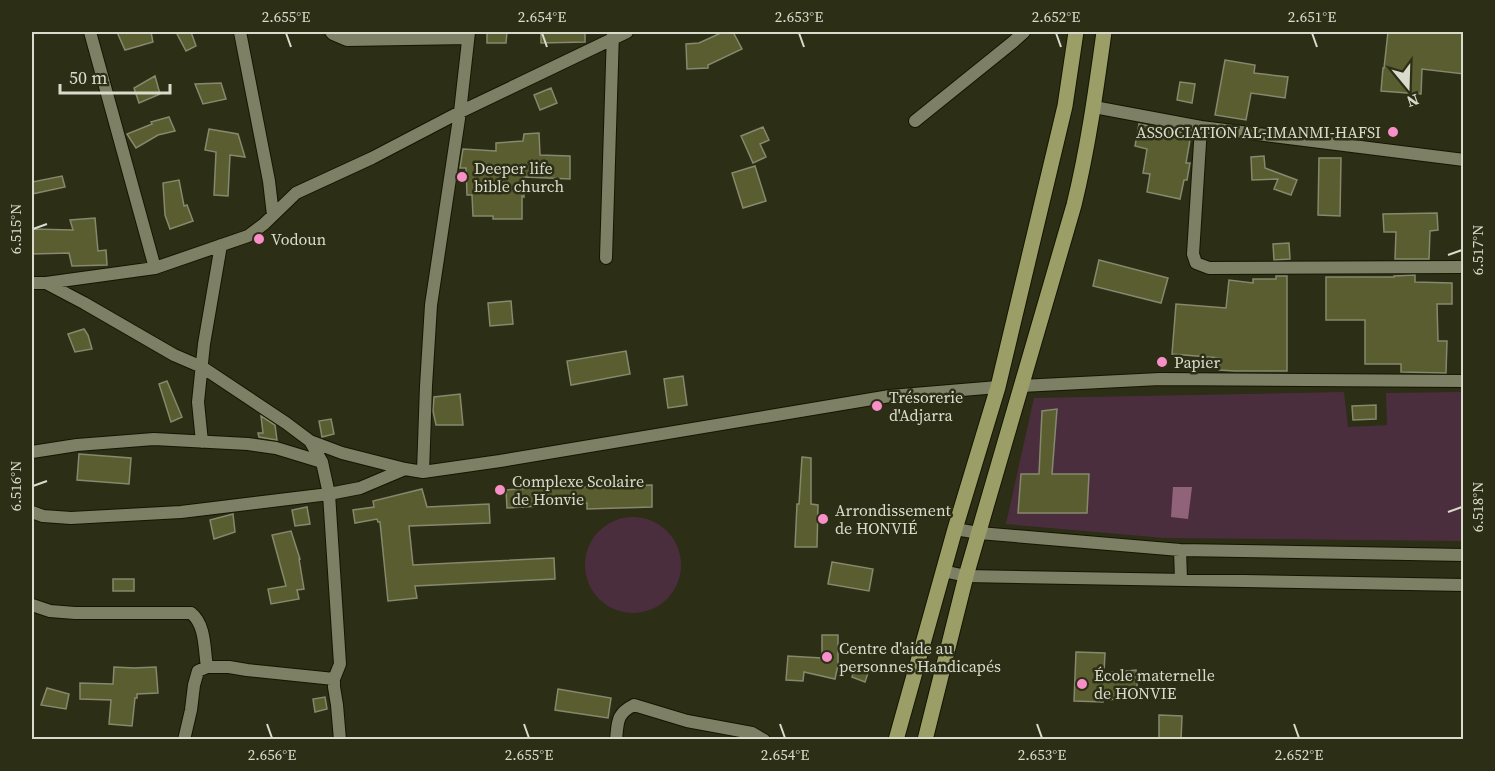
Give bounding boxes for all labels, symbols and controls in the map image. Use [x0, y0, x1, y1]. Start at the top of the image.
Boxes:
text: 2.655°E [262, 6, 310, 27]
text: 2.654°E [518, 6, 566, 27]
text: 2.653°E [775, 6, 823, 27]
text: 2.652°E [1032, 6, 1080, 27]
text: 2.651°E [1288, 6, 1336, 27]
scale bar [60, 57, 170, 95]
north arrow [1378, 57, 1438, 117]
text: 50 m [69, 65, 107, 90]
text: N [1403, 89, 1422, 114]
place label: ASSOCIATION AL-IMANMI-HAFSI [1136, 121, 1381, 143]
marker: ASSOCIATION AL-IMANMI-HAFSI [1386, 125, 1400, 139]
place label: Deeper life bible church [474, 157, 564, 197]
marker: Deeper life bible church [455, 170, 469, 184]
text: 6.515°N [5, 204, 26, 254]
text: 6.517°N [1467, 225, 1488, 275]
place label: Vodoun [271, 228, 326, 250]
marker: Vodoun [252, 232, 266, 246]
place label: Papier [1174, 351, 1221, 373]
marker: Papier [1155, 355, 1169, 369]
place label: Trésorerie d'Adjarra [889, 386, 963, 426]
marker: Trésorerie d'Adjarra [870, 399, 884, 413]
text: 6.516°N [5, 461, 26, 511]
place label: Complexe Scolaire de Honvie [512, 470, 644, 510]
text: 6.518°N [1467, 482, 1488, 532]
marker: Complexe Scolaire de Honvie [493, 483, 507, 497]
place label: Arrondissement de HONVIÉ [835, 499, 952, 539]
marker: Arrondissement de HONVIÉ [816, 512, 830, 526]
place label: Centre d'aide au personnes Handicapés [839, 637, 1001, 677]
marker: Centre d'aide au personnes Handicapés [820, 650, 834, 664]
place label: École maternelle de HONVIE [1094, 664, 1215, 704]
marker: École maternelle de HONVIE [1075, 677, 1089, 691]
text: 2.656°E [248, 744, 296, 765]
text: 2.655°E [505, 744, 553, 765]
text: 2.654°E [761, 744, 809, 765]
text: 2.653°E [1018, 744, 1066, 765]
text: 2.652°E [1275, 744, 1323, 765]

